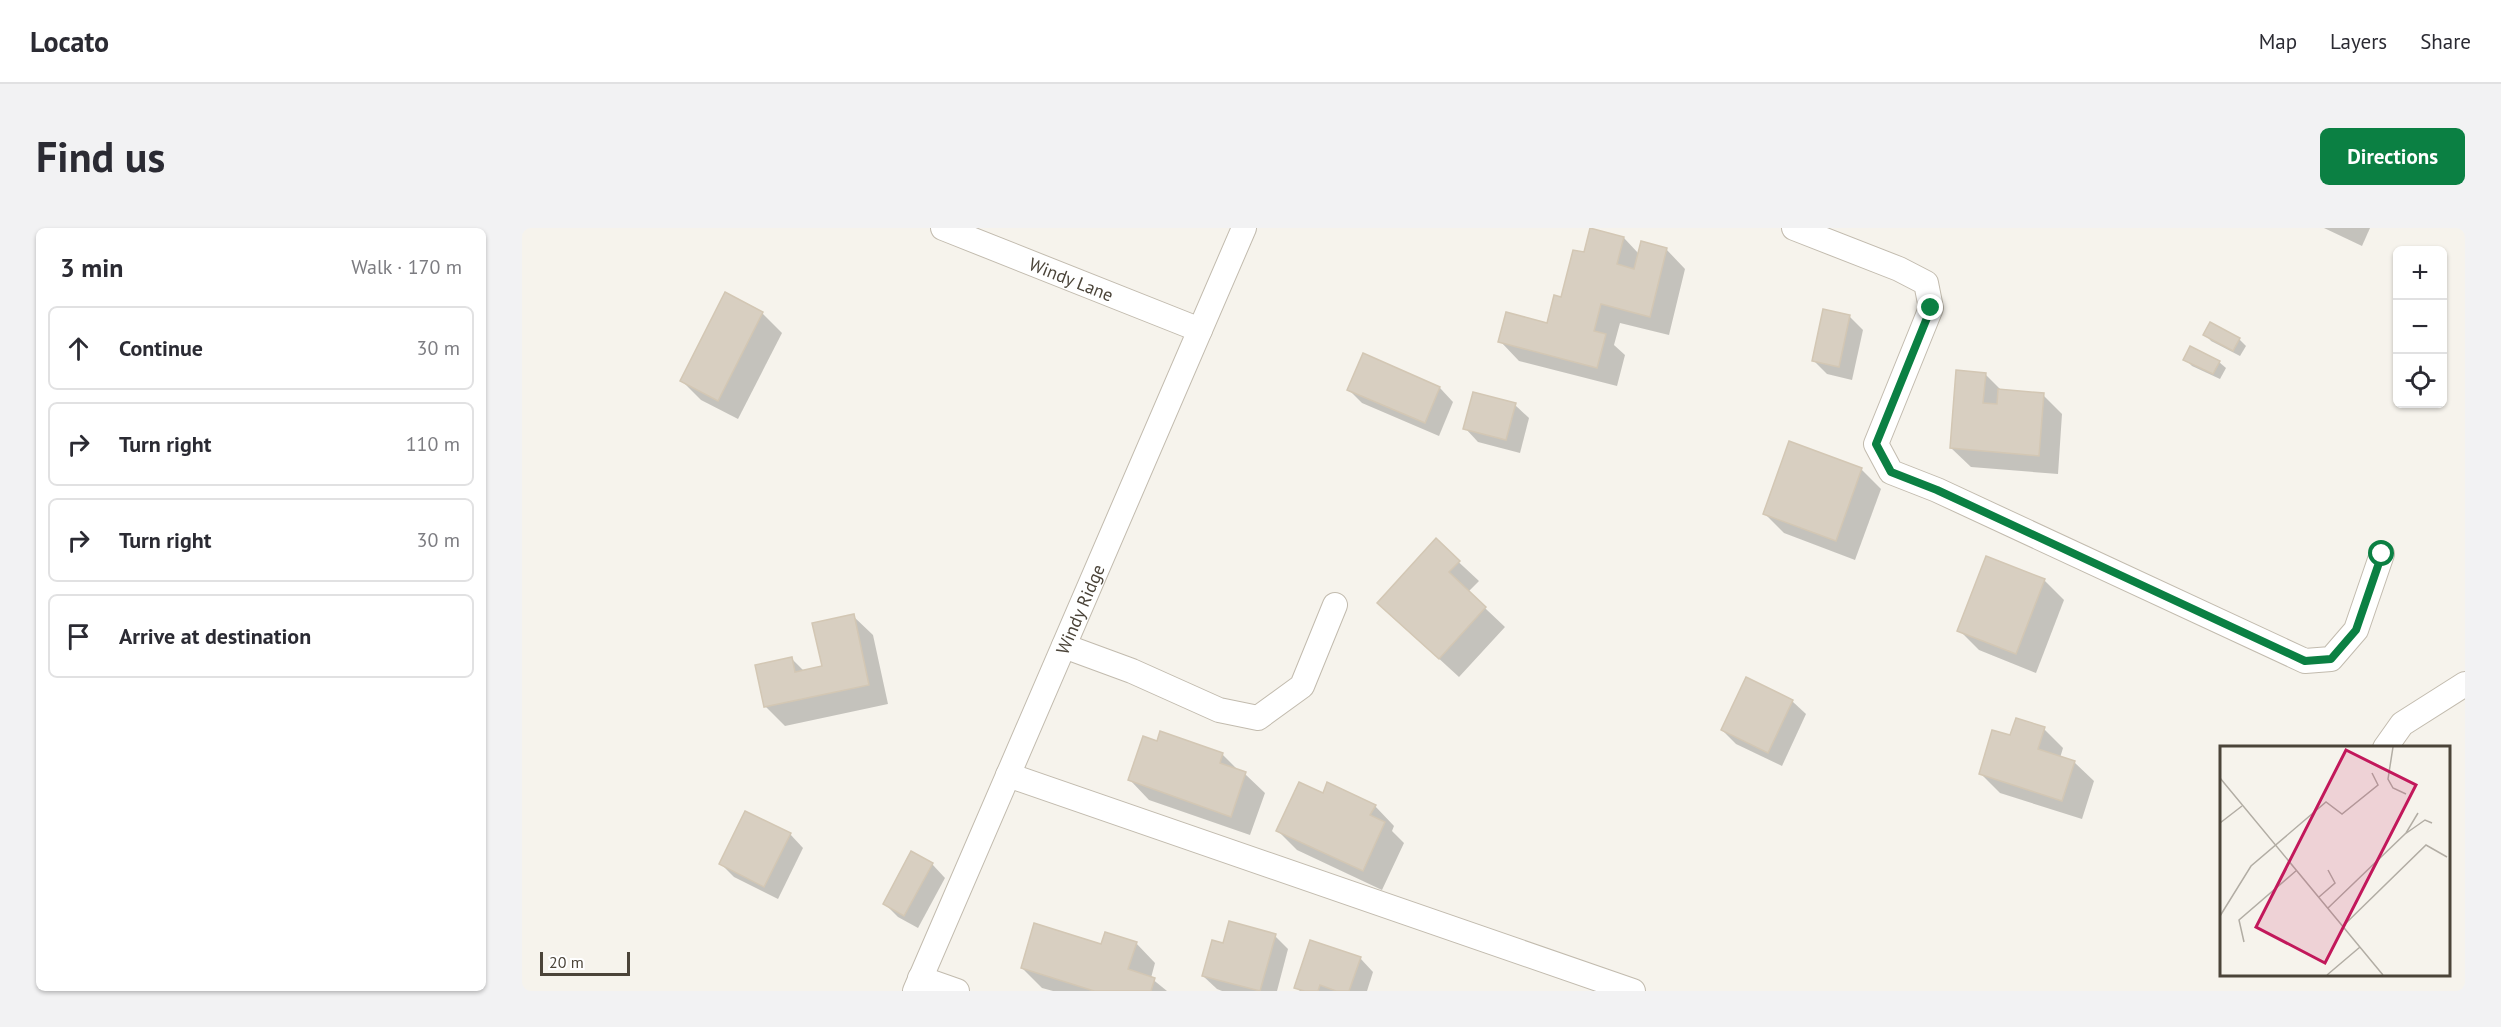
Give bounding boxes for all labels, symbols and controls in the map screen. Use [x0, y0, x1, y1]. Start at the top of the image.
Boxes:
text: Locato [30, 23, 109, 60]
text: Map [2259, 28, 2297, 55]
text: Layers [2330, 28, 2387, 55]
text: Share [2420, 28, 2471, 55]
button: Directions [2320, 128, 2465, 185]
text: Find us [36, 129, 165, 184]
map controls [2393, 246, 2447, 408]
button: + [2393, 246, 2447, 300]
text: 3 min [60, 251, 123, 284]
street label: Windy Lane [1026, 252, 1117, 306]
text: Walk · 170 m [351, 254, 462, 280]
route end [1917, 294, 1943, 320]
button: − [2393, 300, 2447, 354]
icon: ahead [62, 332, 95, 365]
text: Continue [119, 334, 203, 362]
text: 30 m [417, 335, 460, 361]
button: locate [2393, 354, 2447, 408]
icon: right [62, 428, 95, 461]
text: Turn right [119, 430, 211, 458]
text: 110 m [406, 431, 460, 457]
icon: right [62, 524, 95, 557]
text: Turn right [119, 526, 211, 554]
text: 30 m [417, 527, 460, 553]
route start [2368, 540, 2394, 566]
street label: Windy Ridge [1050, 560, 1109, 658]
icon: arrive [62, 620, 95, 653]
text: Arrive at destination [119, 622, 311, 650]
inset map [2220, 746, 2450, 976]
scale bar [540, 949, 630, 976]
text: 20 m [549, 952, 584, 972]

